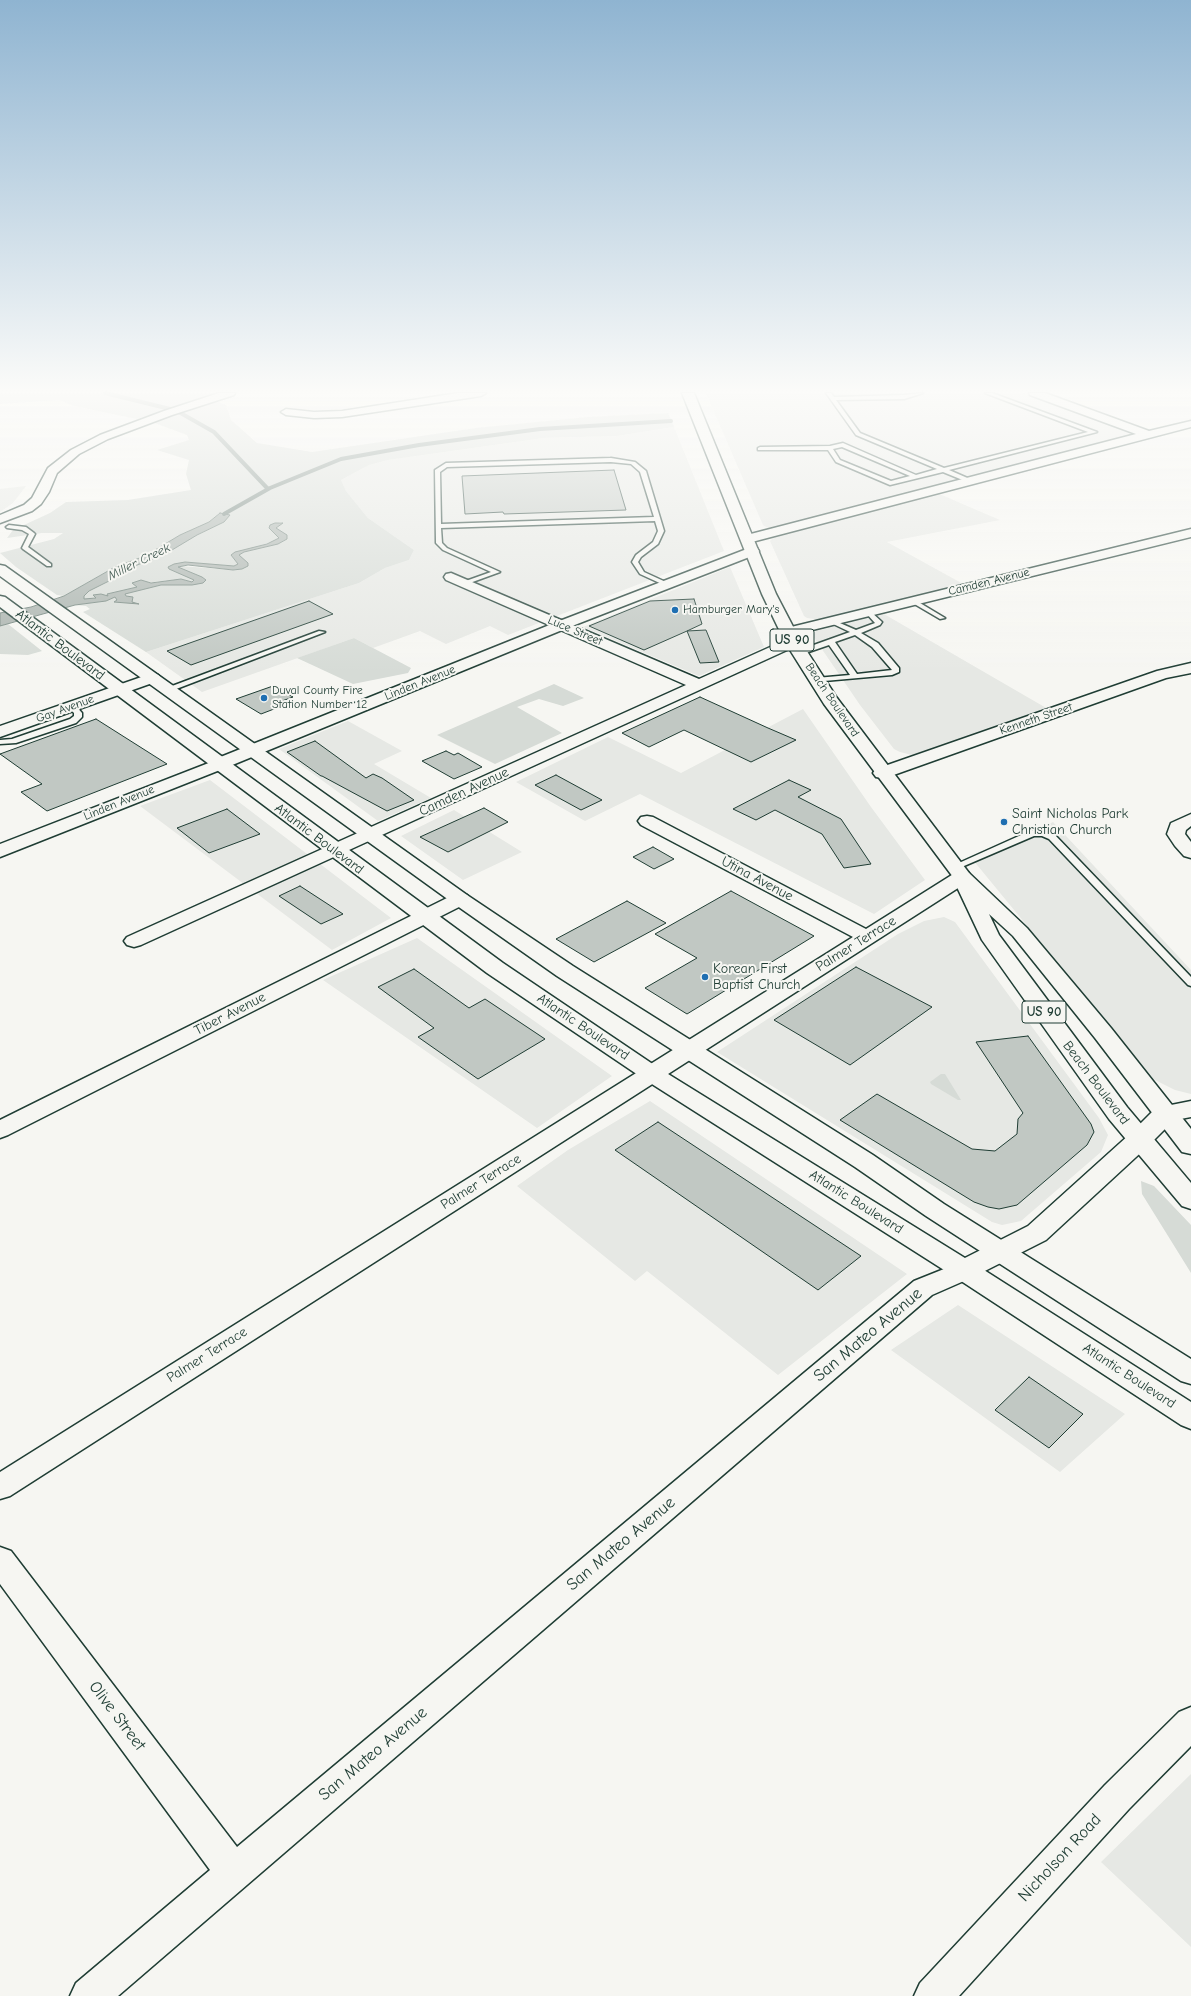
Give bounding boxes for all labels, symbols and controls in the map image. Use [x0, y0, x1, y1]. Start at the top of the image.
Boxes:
water label: Miller Creek [105, 540, 173, 584]
street label: Camden Avenue [947, 565, 1031, 599]
place label: Hamburger Mary's [683, 603, 780, 617]
marker: Hamburger Mary's [670, 605, 680, 615]
street label: Atlantic Boulevard [12, 606, 108, 684]
street label: Luce Street [546, 613, 604, 649]
road number: US 90 [770, 629, 814, 651]
street label: Beach Boulevard [802, 660, 862, 740]
street label: Linden Avenue [383, 662, 457, 704]
place label: Duval County Fire Station Number 12 [272, 684, 367, 712]
street label: Gay Avenue [34, 692, 96, 726]
marker: Duval County Fire Station Number 12 [259, 693, 269, 703]
street label: Kenneth Street [998, 700, 1074, 738]
street label: Camden Avenue [417, 764, 511, 820]
street label: Linden Avenue [82, 782, 156, 824]
street label: Atlantic Boulevard [271, 800, 367, 878]
place label: Saint Nicholas Park Christian Church [1012, 806, 1128, 838]
marker: Saint Nicholas Park Christian Church [999, 817, 1009, 827]
street label: Utina Avenue [718, 853, 796, 905]
street label: Palmer Terrace [813, 913, 899, 975]
place label: Korean First Baptist Church [713, 961, 801, 994]
marker: Korean First Baptist Church [700, 972, 710, 982]
street label: Tiber Avenue [192, 989, 268, 1039]
street label: Atlantic Boulevard [534, 990, 632, 1064]
road number: US 90 [1022, 1001, 1066, 1023]
street label: Beach Boulevard [1059, 1038, 1133, 1128]
street label: Palmer Terrace [438, 1151, 524, 1213]
street label: Atlantic Boulevard [806, 1166, 906, 1238]
street label: San Mateo Avenue [810, 1284, 926, 1386]
street label: Palmer Terrace [164, 1324, 250, 1386]
street label: Atlantic Boulevard [1079, 1340, 1179, 1412]
street label: San Mateo Avenue [563, 1493, 679, 1595]
street label: Olive Street [84, 1677, 150, 1755]
street label: San Mateo Avenue [315, 1703, 431, 1805]
street label: Nicholson Road [1014, 1810, 1106, 1906]

